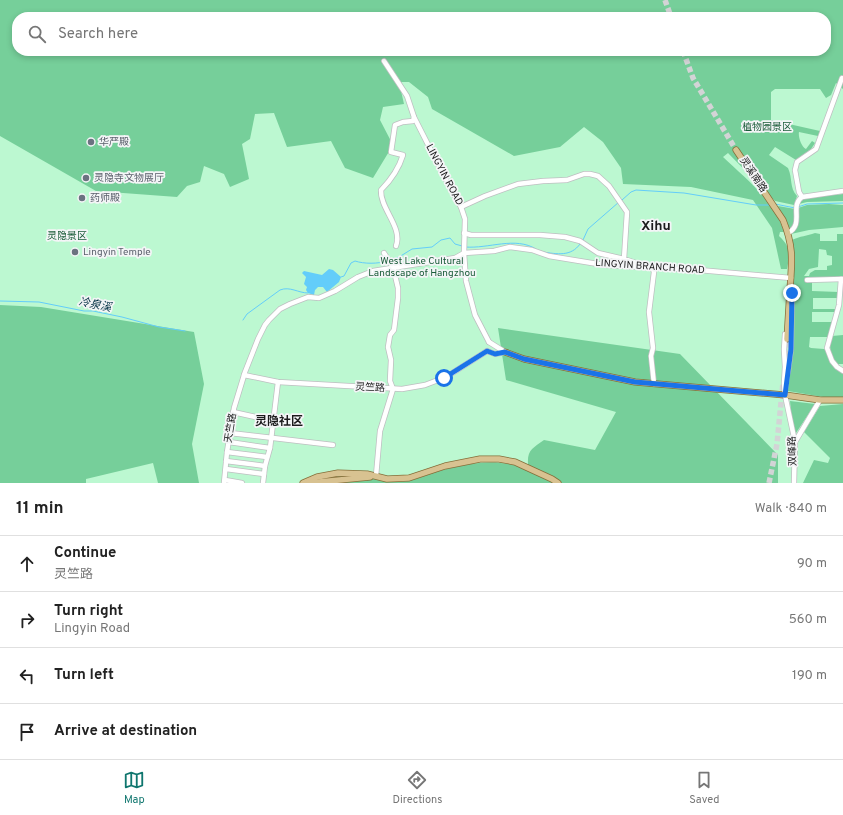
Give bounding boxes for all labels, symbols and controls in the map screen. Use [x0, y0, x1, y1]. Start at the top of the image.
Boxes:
search box [12, 12, 831, 56]
icon: search [26, 23, 48, 45]
text: Search here [58, 25, 138, 44]
park label: 植物园景区 [742, 121, 792, 134]
place label: 华严殿 [99, 136, 129, 149]
marker: 华严殿 [86, 137, 96, 147]
street label: LINGYIN ROAD [422, 142, 466, 208]
street label: 灵溪南路 [736, 155, 770, 195]
place label: 灵隐寺文物展厅 [94, 172, 164, 185]
marker: 灵隐寺文物展厅 [81, 173, 91, 183]
place label: 药师殿 [90, 192, 120, 205]
marker: 药师殿 [77, 193, 87, 203]
district label: Xihu [641, 218, 671, 235]
park label: 灵隐景区 [47, 230, 87, 243]
place label: Lingyin Temple [83, 246, 151, 259]
marker: Lingyin Temple [70, 247, 80, 257]
park label: West Lake Cultural Landscape of Hangzhou [368, 255, 476, 280]
street label: LINGYIN BRANCH ROAD [595, 257, 705, 277]
route end [783, 284, 801, 302]
water label: 冷泉溪 [77, 295, 114, 315]
route start [435, 369, 453, 387]
street label: 灵竺路 [355, 381, 385, 395]
street label: 天竺路 [222, 412, 240, 444]
district label: 灵隐社区 [255, 414, 303, 430]
street label: 双峰路 [786, 436, 800, 466]
text: 11 min [16, 498, 64, 520]
text: Walk · 840 m [755, 501, 827, 517]
text: Continue [54, 544, 116, 563]
icon: ahead [16, 553, 38, 575]
text: 90 m [797, 556, 827, 572]
text: 灵竺路 [54, 567, 93, 583]
text: Turn right [54, 602, 123, 621]
icon: right [16, 609, 38, 631]
text: 560 m [789, 612, 827, 628]
text: Lingyin Road [54, 621, 130, 637]
icon: left [16, 665, 38, 687]
text: Turn left [54, 666, 114, 685]
text: 190 m [792, 668, 827, 684]
icon: arrive [16, 721, 38, 743]
text: Arrive at destination [54, 722, 197, 741]
tab: Map [123, 769, 145, 807]
tab: Directions [392, 769, 442, 807]
tab: Saved [689, 769, 720, 807]

